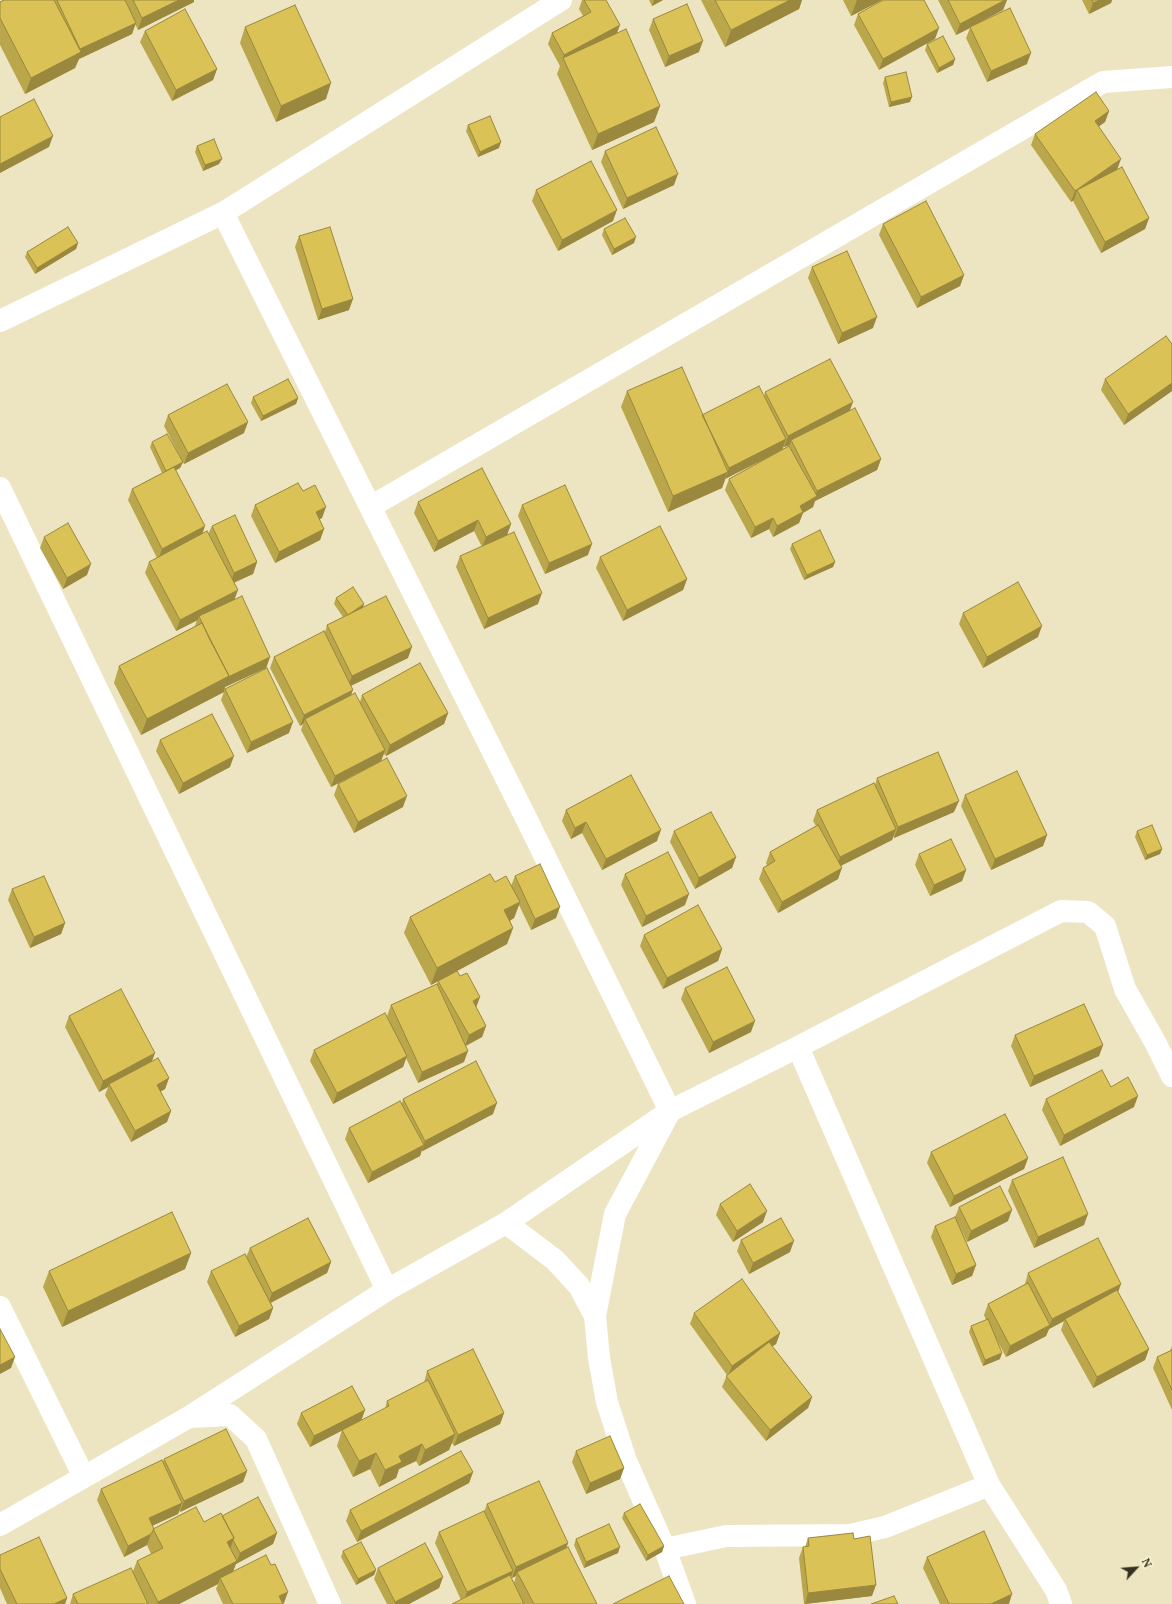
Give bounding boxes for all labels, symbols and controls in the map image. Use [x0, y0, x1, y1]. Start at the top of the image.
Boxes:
north arrow [1116, 1548, 1156, 1588]
text: N [1139, 1555, 1156, 1570]

